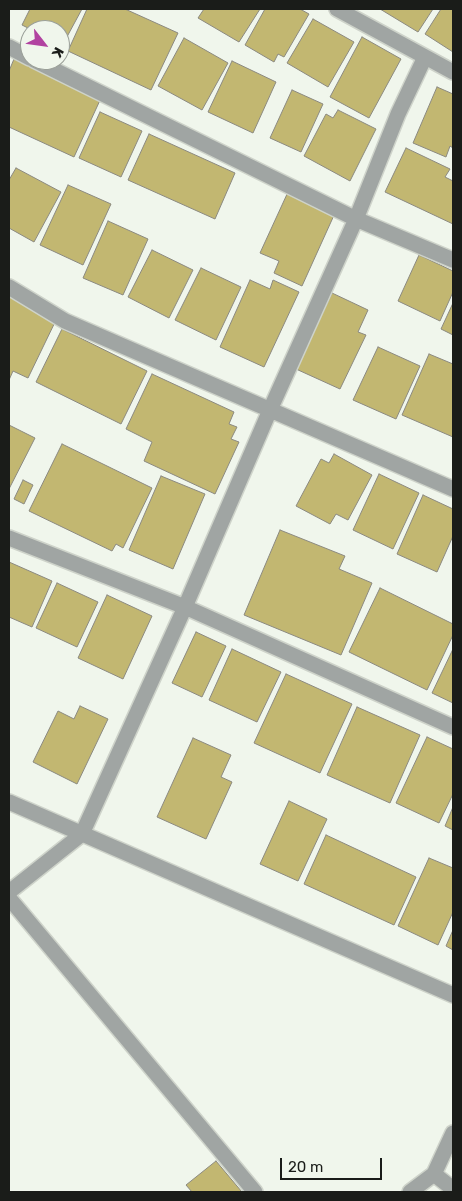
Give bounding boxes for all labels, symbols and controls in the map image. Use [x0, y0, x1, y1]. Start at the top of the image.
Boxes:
north arrow [20, 20, 70, 70]
text: K [48, 44, 67, 61]
scale bar [282, 1148, 384, 1180]
text: 20 m [288, 1158, 323, 1176]

